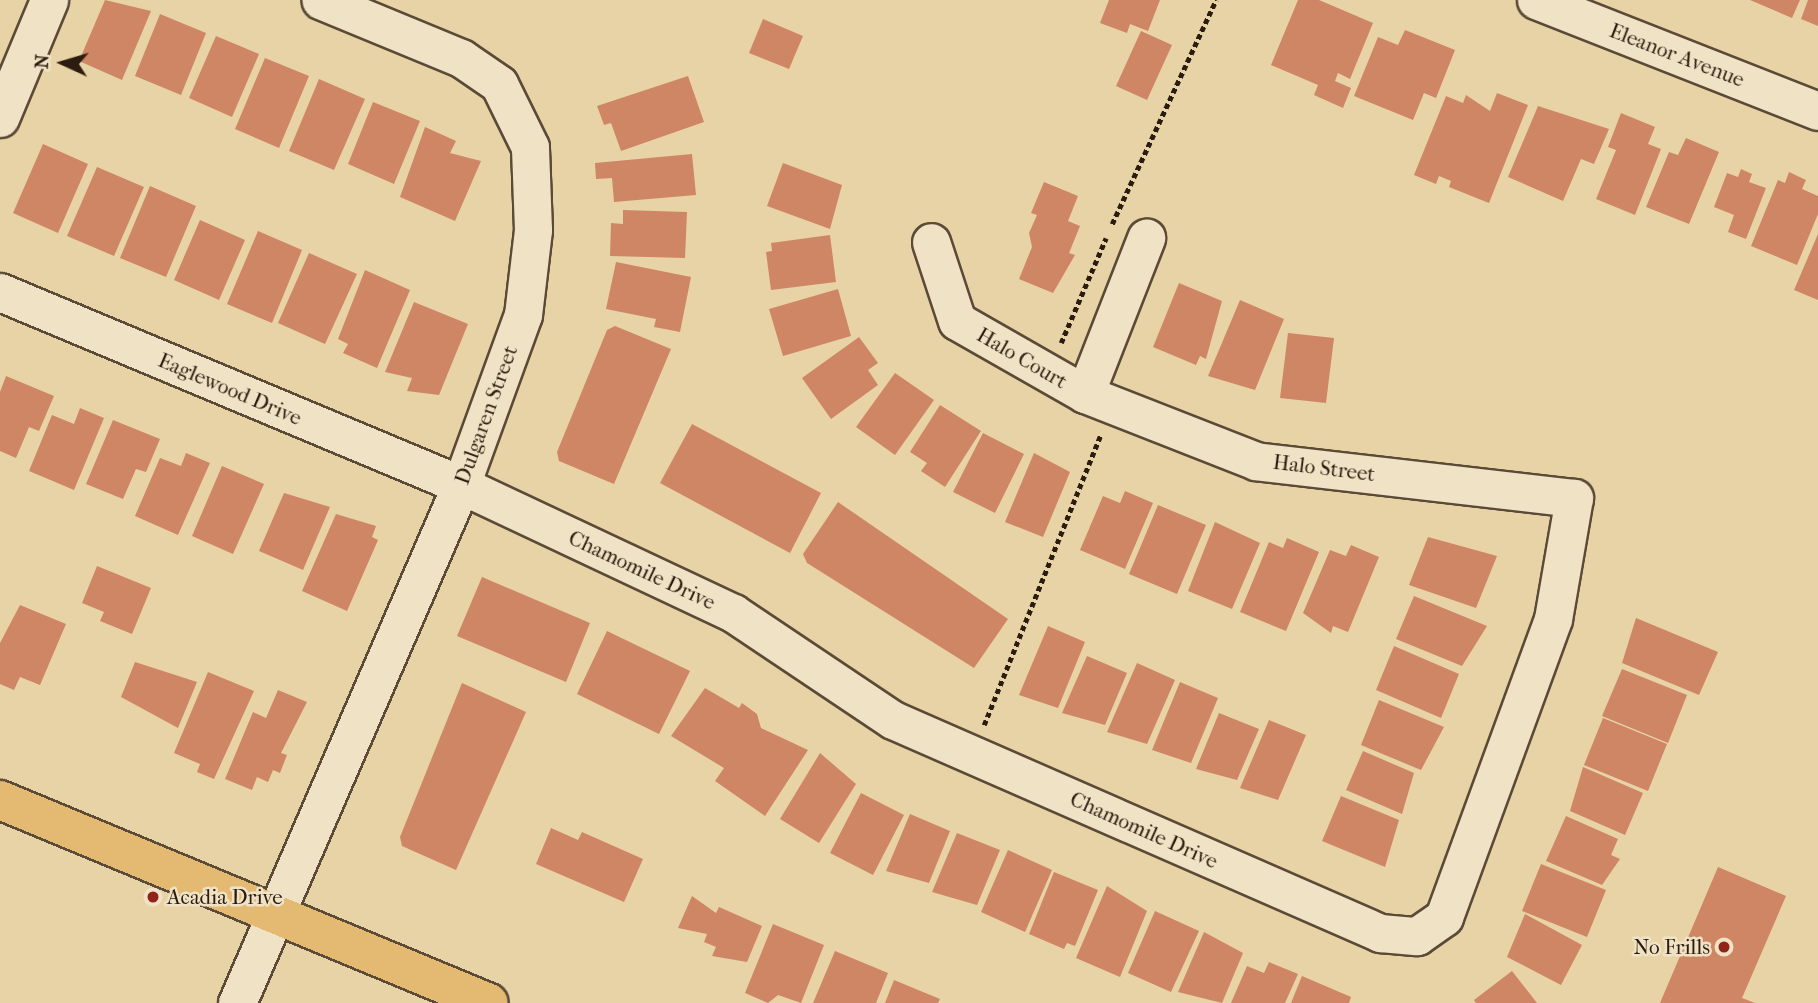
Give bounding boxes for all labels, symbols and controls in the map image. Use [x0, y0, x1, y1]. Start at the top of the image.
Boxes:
street label: Eleanor Avenue [1606, 18, 1748, 92]
north arrow [28, 28, 98, 98]
text: N [31, 54, 54, 70]
street label: Halo Court [972, 322, 1072, 394]
street label: Dulgaren Street [449, 342, 523, 488]
street label: Eaglewood Drive [155, 347, 305, 431]
street label: Halo Street [1272, 449, 1376, 487]
street label: Chamomile Drive [565, 525, 719, 615]
street label: Chamomile Drive [1066, 786, 1222, 874]
place label: Acadia Drive [167, 884, 283, 910]
marker: Acadia Drive [145, 889, 161, 905]
place label: No Frills [1634, 934, 1710, 960]
marker: No Frills [1716, 939, 1732, 955]

